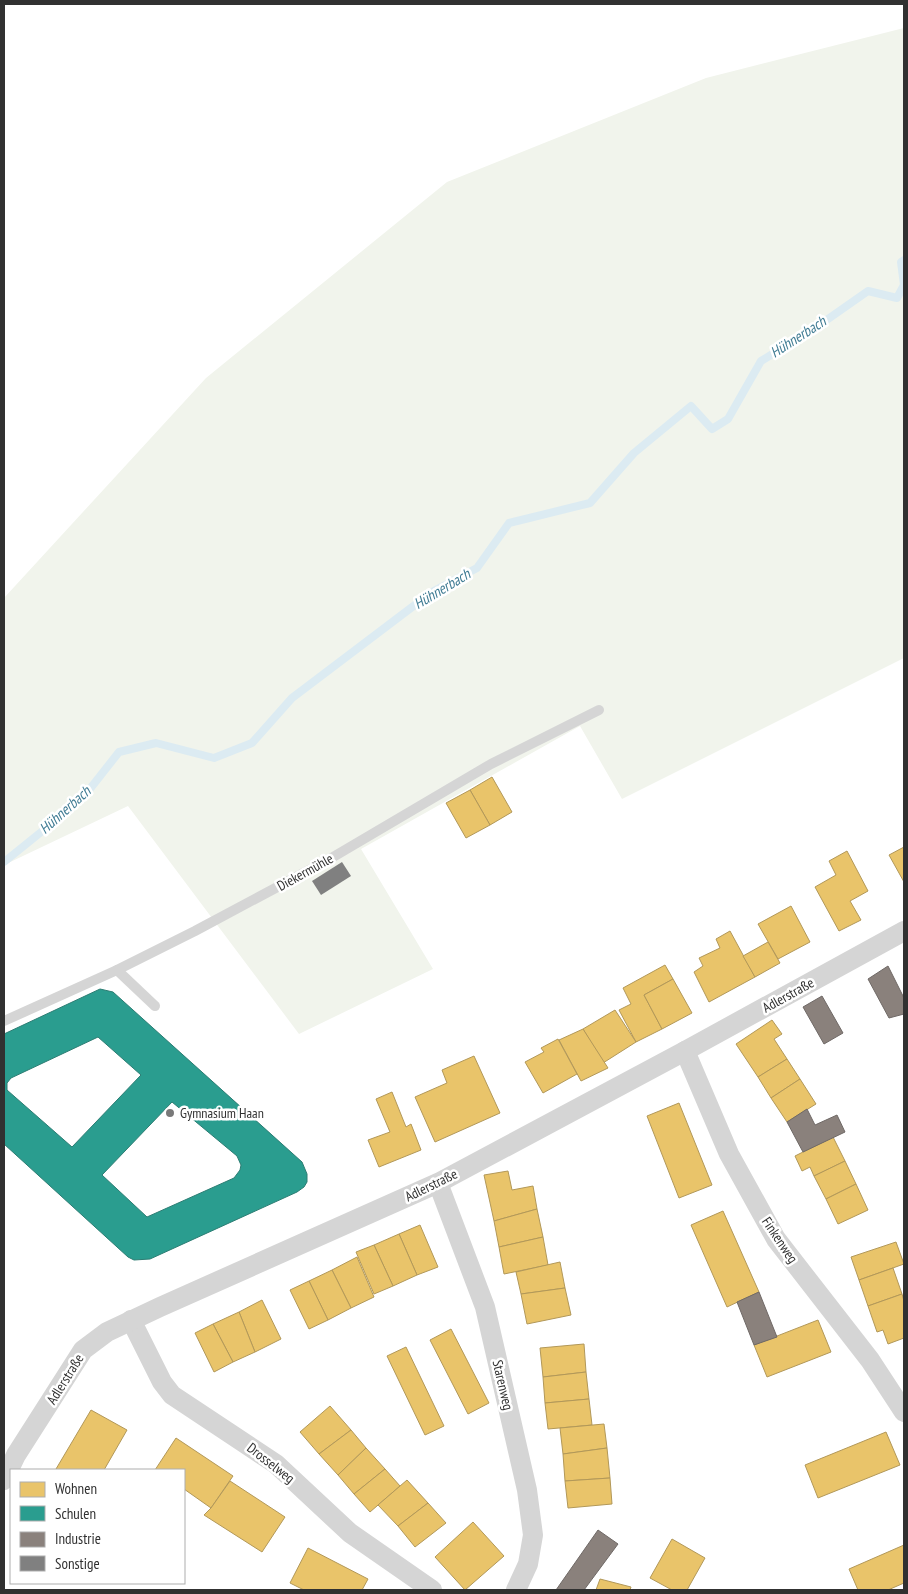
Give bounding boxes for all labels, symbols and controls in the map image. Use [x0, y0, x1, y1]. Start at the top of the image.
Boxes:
water label: Hühnerbach [766, 311, 830, 362]
water label: Hühnerbach [410, 564, 475, 613]
water label: Hühnerbach [35, 781, 95, 838]
street label: Diekermühle [274, 849, 336, 895]
street label: Adlerstraße [759, 973, 817, 1016]
place label: Gymnasium Haan [180, 1104, 264, 1122]
marker: Gymnasium Haan [164, 1107, 176, 1119]
street label: Adlerstraße [402, 1164, 460, 1205]
street label: Finkenweg [758, 1213, 802, 1267]
street label: Adlerstraße [42, 1350, 88, 1408]
street label: Starenweg [488, 1358, 518, 1412]
street label: Drosselweg [244, 1439, 298, 1487]
legend [10, 1469, 185, 1584]
text: Wohnen [55, 1479, 97, 1498]
text: Schulen [55, 1504, 96, 1523]
text: Industrie [55, 1529, 101, 1548]
text: Sonstige [55, 1554, 100, 1573]

